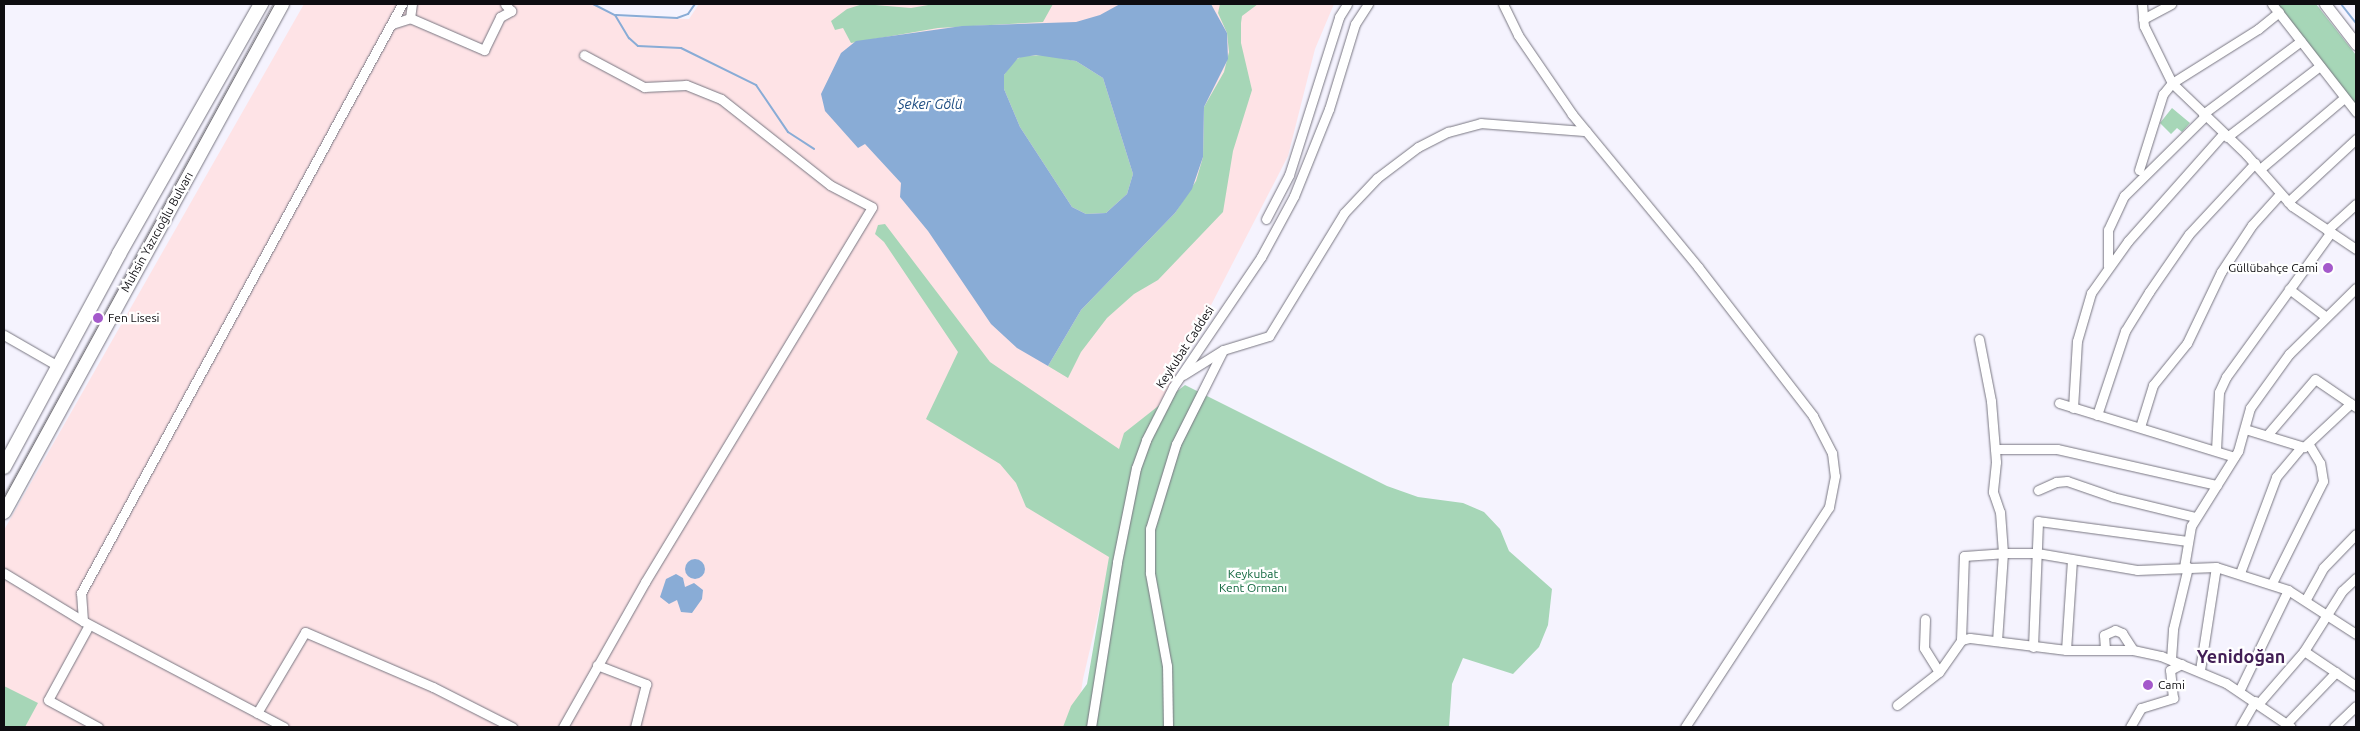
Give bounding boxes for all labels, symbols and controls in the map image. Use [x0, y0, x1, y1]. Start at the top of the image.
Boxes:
water label: Şeker Gölü [898, 96, 962, 112]
street label: Muhsin Yazıcıoğlu Bulvarı [118, 169, 196, 295]
place label: Güllübahçe Cami [2228, 261, 2318, 275]
marker: Güllübahçe Cami [2322, 262, 2334, 274]
street label: Keykubat Caddesi [1153, 303, 1217, 391]
place label: Fen Lisesi [108, 311, 160, 325]
marker: Fen Lisesi [92, 312, 104, 324]
park label: Keykubat Kent Ormanı [1219, 567, 1287, 595]
district label: Yenidoğan [2197, 645, 2285, 667]
place label: Cami [2158, 678, 2185, 692]
marker: Cami [2142, 679, 2154, 691]

